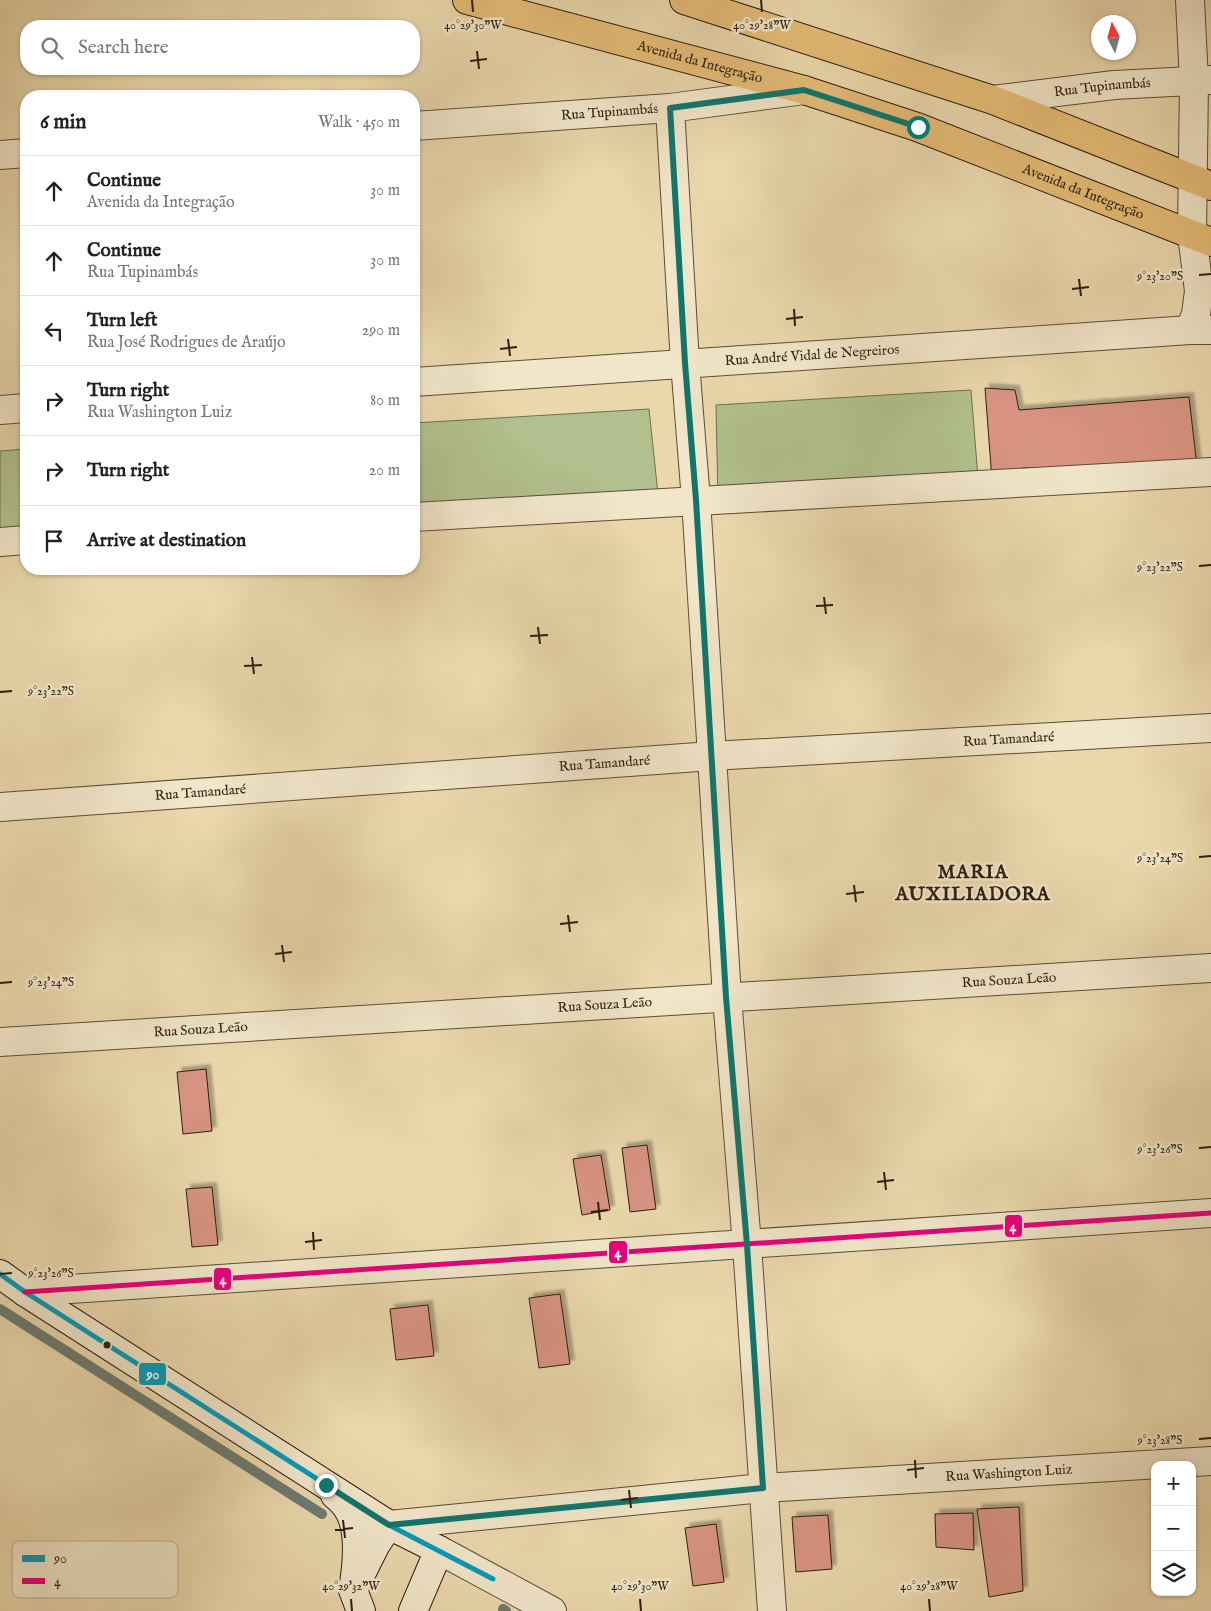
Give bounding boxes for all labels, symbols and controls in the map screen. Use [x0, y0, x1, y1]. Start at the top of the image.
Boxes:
north arrow [1091, 15, 1136, 60]
text: 40°29'30"W [444, 18, 502, 33]
text: 40°29'28"W [733, 18, 791, 33]
search box [20, 20, 420, 75]
icon: search [38, 34, 66, 62]
text: Search here [78, 36, 169, 60]
street label: Avenida da Integração [634, 37, 765, 88]
street label: Rua Tupinambás [1053, 74, 1151, 101]
street label: Rua Tupinambás [560, 100, 659, 125]
text: 6 min [40, 109, 86, 136]
text: Walk · 450 m [318, 113, 400, 133]
route start [907, 116, 930, 139]
street label: Avenida da Integração [1019, 160, 1147, 224]
text: Continue [87, 169, 161, 193]
icon: ahead [40, 177, 68, 205]
text: 30 m [370, 181, 400, 201]
text: Avenida da Integração [87, 193, 235, 213]
text: Continue [87, 239, 161, 263]
icon: ahead [40, 247, 68, 275]
text: 30 m [370, 251, 400, 271]
text: Rua Tupinambás [87, 263, 198, 283]
text: 9°23'20"S [1136, 269, 1183, 284]
text: Turn left [87, 309, 158, 333]
icon: left [40, 317, 68, 345]
text: 290 m [362, 321, 400, 341]
text: Rua José Rodrigues de Araújo [87, 333, 286, 353]
street label: Rua André Vidal de Negreiros [724, 340, 900, 370]
text: Turn right [87, 379, 169, 403]
icon: right [40, 387, 68, 415]
text: 80 m [370, 391, 400, 411]
text: Rua Washington Luiz [87, 403, 232, 423]
icon: right [40, 457, 68, 485]
text: Turn right [87, 459, 169, 483]
text: 20 m [369, 461, 400, 481]
icon: arrive [40, 527, 68, 555]
text: Arrive at destination [87, 529, 246, 553]
text: 9°23'22"S [1136, 560, 1183, 575]
text: 9°23'22"S [27, 684, 74, 699]
street label: Rua Tamandaré [962, 728, 1056, 751]
street label: Rua Tamandaré [558, 751, 651, 776]
street label: Rua Tamandaré [154, 780, 247, 805]
text: 9°23'24"S [1136, 851, 1183, 866]
district label: MARIA AUXILIADORA [894, 861, 1051, 907]
street label: Rua Souza Leão [961, 968, 1057, 992]
text: 9°23'24"S [27, 975, 74, 990]
street label: Rua Souza Leão [557, 993, 653, 1017]
street label: Rua Souza Leão [153, 1018, 249, 1042]
text: 9°23'26"S [1136, 1142, 1183, 1157]
line badge: 4 [1004, 1214, 1023, 1238]
text: 4 [1010, 1218, 1018, 1236]
line badge: 4 [608, 1240, 628, 1264]
text: 4 [615, 1244, 623, 1262]
text: 9°23'26"S [27, 1266, 74, 1281]
line badge: 4 [213, 1267, 232, 1291]
text: 4 [220, 1271, 228, 1289]
unlabelled marker [102, 1340, 112, 1350]
line badge: 90 [138, 1362, 167, 1386]
text: 90 [146, 1366, 160, 1384]
text: 9°23'28"S [1137, 1433, 1182, 1448]
street label: Rua Washington Luiz [945, 1460, 1073, 1486]
map controls [1151, 1461, 1196, 1596]
button: + [1151, 1461, 1196, 1506]
route end [315, 1474, 338, 1497]
button: − [1151, 1506, 1196, 1551]
legend [12, 1541, 178, 1598]
text: 90 [53, 1550, 67, 1568]
button: layers [1151, 1551, 1196, 1596]
text: 4 [54, 1573, 61, 1591]
text: 40°29'32"W [322, 1579, 380, 1594]
text: 40°29'30"W [611, 1579, 669, 1594]
text: 40°29'28"W [900, 1579, 958, 1594]

